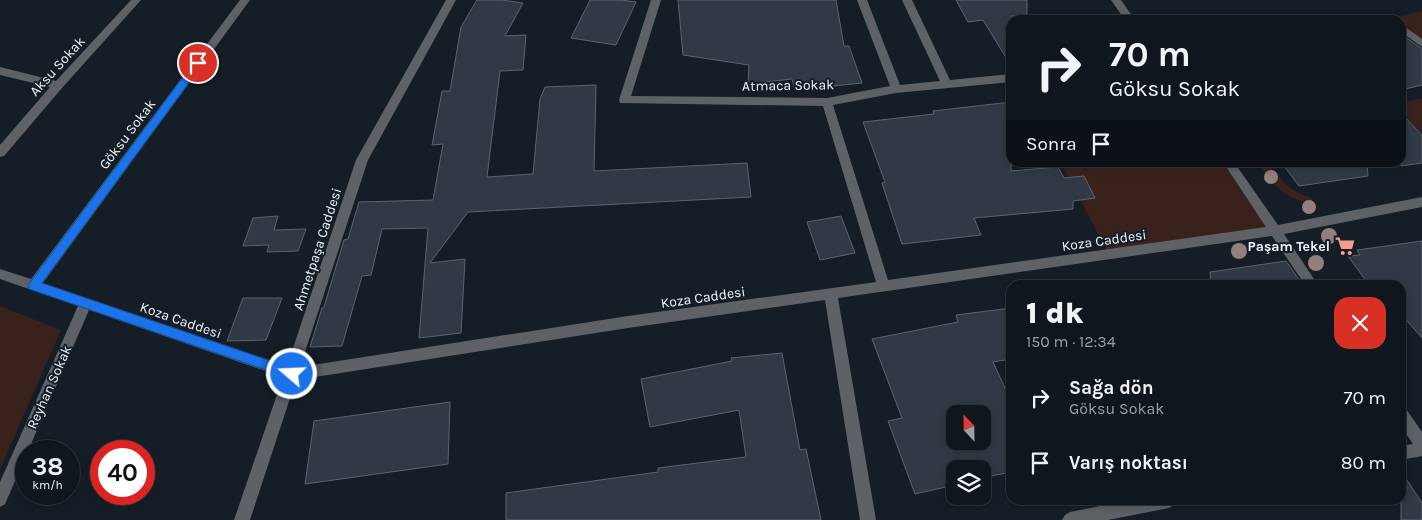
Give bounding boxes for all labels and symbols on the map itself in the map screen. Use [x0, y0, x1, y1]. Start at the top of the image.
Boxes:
street label: Aksu Sokak [26, 33, 89, 100]
pin [177, 42, 219, 84]
street label: Atmaca Sokak [742, 76, 834, 95]
street label: Göksu Sokak [96, 96, 159, 173]
street label: Ahmetpaşa Caddesi [290, 186, 345, 313]
street label: Koza Caddesi [1061, 226, 1148, 255]
supermarket icon: Paşam Tekel [1334, 235, 1356, 257]
place label: Paşam Tekel [1248, 238, 1330, 255]
street label: Koza Caddesi [660, 283, 747, 312]
street label: Koza Caddesi [138, 299, 224, 342]
street label: Reyhan Sokak [23, 343, 76, 432]
position arrow [265, 347, 317, 399]
north arrow [946, 405, 991, 450]
speed limit sign: 40 [90, 440, 155, 505]

